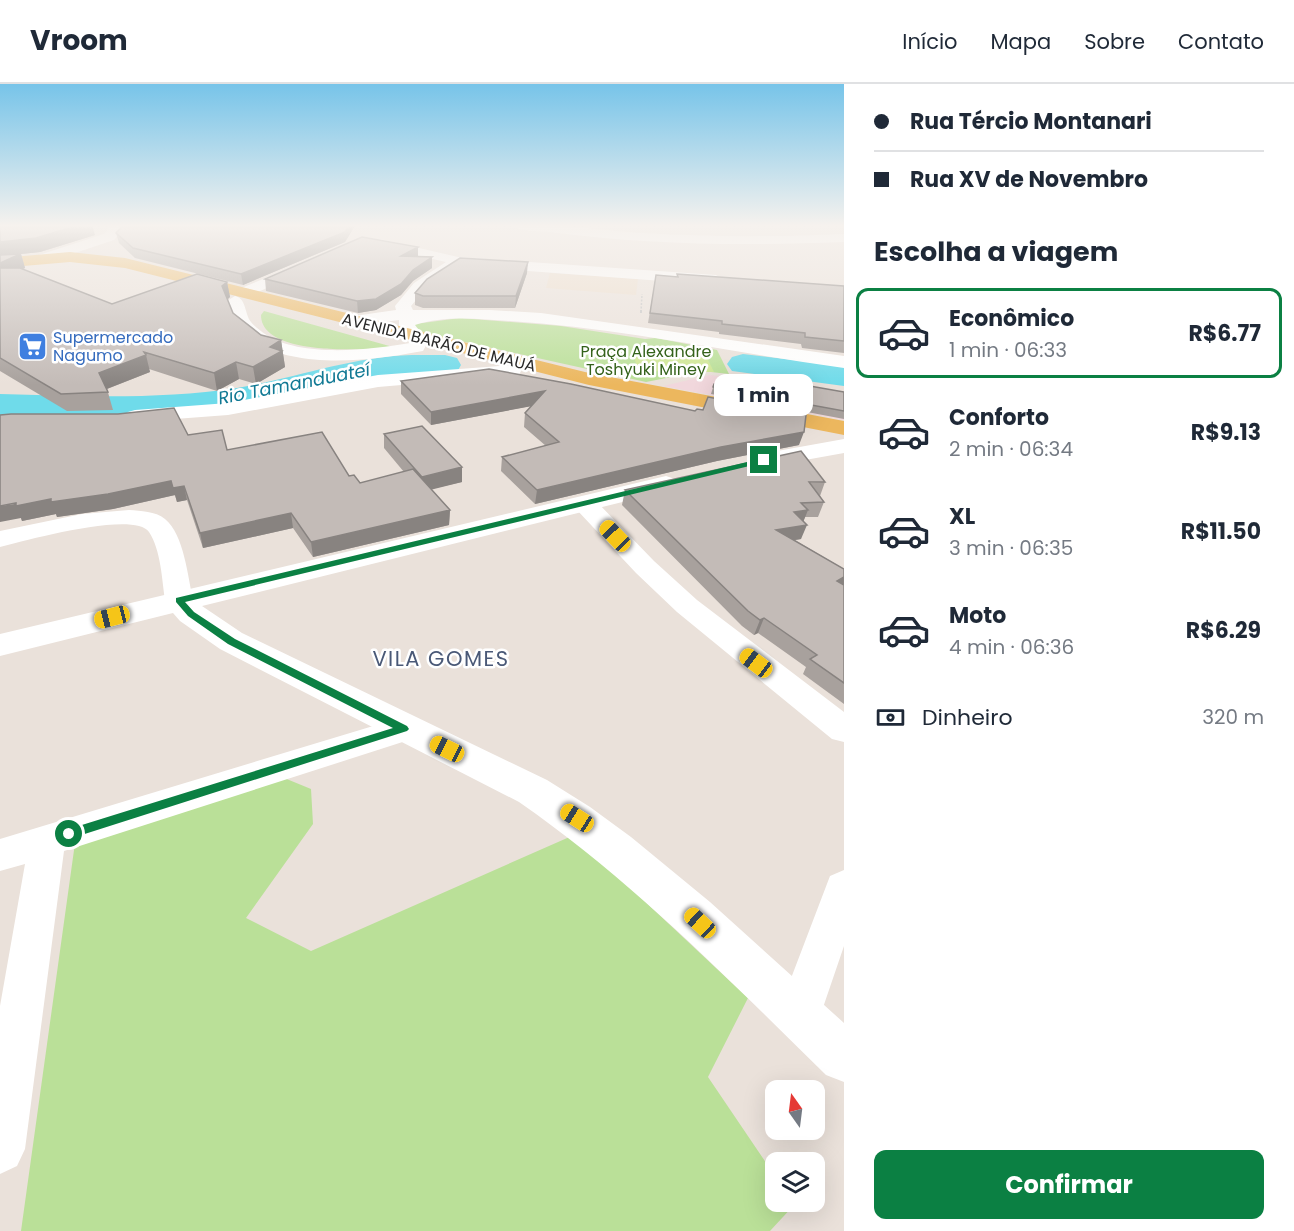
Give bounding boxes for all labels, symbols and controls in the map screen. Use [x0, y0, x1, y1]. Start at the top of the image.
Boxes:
text: Vroom [30, 21, 128, 60]
text: Início [902, 27, 957, 56]
text: Mapa [990, 27, 1051, 56]
text: Sobre [1084, 27, 1145, 56]
text: Contato [1178, 27, 1264, 56]
text: Rua Tércio Montanari [910, 106, 1152, 137]
text: Rua XV de Novembro [910, 164, 1148, 195]
text: Escolha a viagem [874, 233, 1118, 270]
text: Econômico [949, 303, 1074, 334]
icon: car [877, 306, 931, 360]
street label: AVENIDA BARÃO DE MAUÁ [339, 307, 539, 378]
text: R$6.77 [1188, 318, 1261, 349]
place label: Supermercado Nagumo [53, 326, 173, 367]
supermarket icon: Supermercado Nagumo [16, 330, 48, 362]
text: 1 min · 06:33 [949, 336, 1067, 364]
park label: Praça Alexandre Toshyuki Miney [581, 340, 712, 381]
water label: Rio Tamanduateí [216, 356, 374, 411]
callout: 1 min [714, 373, 813, 415]
text: 1 min [737, 381, 790, 409]
text: Conforto [949, 402, 1049, 433]
icon: car [877, 405, 931, 459]
text: R$9.13 [1191, 417, 1261, 448]
text: 2 min · 06:34 [949, 435, 1073, 463]
route end [750, 446, 777, 473]
text: XL [949, 501, 975, 532]
icon: car [877, 504, 931, 558]
text: R$11.50 [1181, 516, 1261, 547]
car [596, 517, 634, 555]
text: 3 min · 06:35 [949, 534, 1073, 562]
text: Moto [949, 600, 1006, 631]
icon: car [877, 603, 931, 657]
car [92, 604, 132, 630]
text: R$6.29 [1186, 615, 1261, 646]
text: 4 min · 06:36 [949, 633, 1074, 661]
district label: VILA GOMES [372, 644, 510, 673]
car [736, 645, 776, 681]
icon: cash [874, 701, 907, 734]
text: Dinheiro [922, 702, 1012, 733]
text: 320 m [1202, 703, 1264, 731]
car [427, 733, 467, 765]
car [557, 801, 597, 835]
route start [55, 820, 82, 847]
car [681, 904, 719, 942]
north arrow [765, 1080, 825, 1140]
map controls [765, 1080, 825, 1212]
button: Confirmar [874, 1150, 1264, 1219]
button: layers [765, 1152, 825, 1212]

